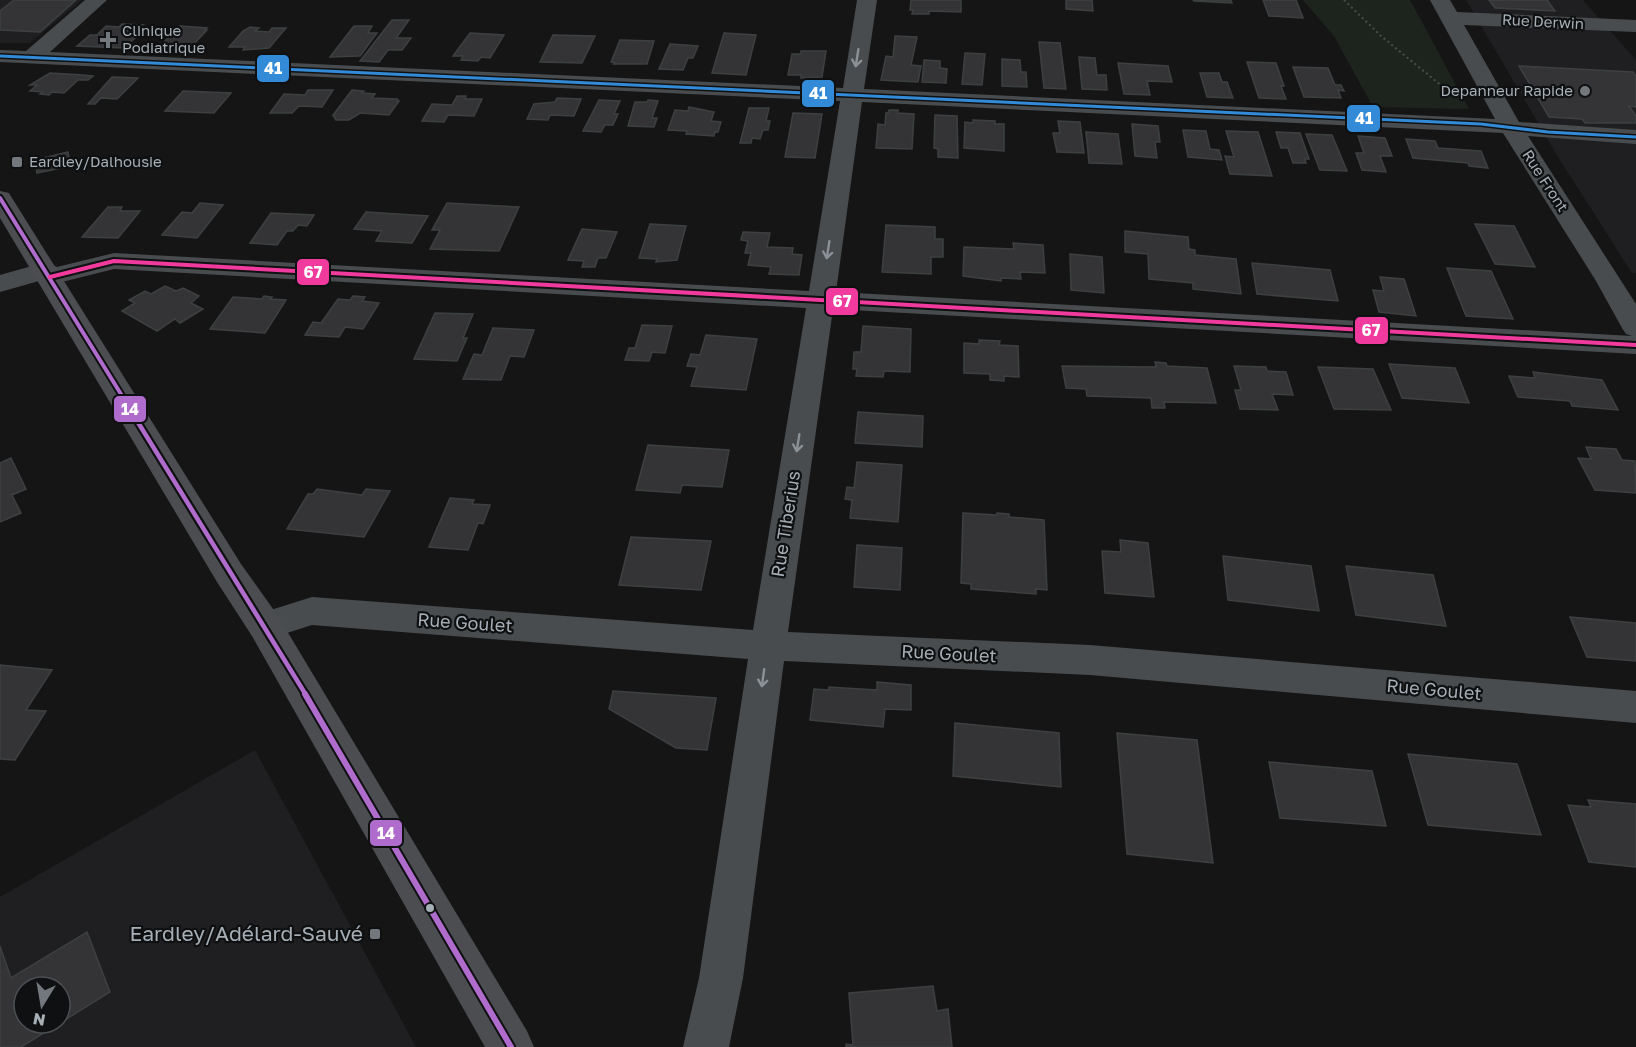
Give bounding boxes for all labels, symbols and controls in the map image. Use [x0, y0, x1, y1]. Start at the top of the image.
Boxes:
street label: Rue Derwin [1502, 10, 1585, 32]
place label: Clinique Podiatrique [122, 21, 205, 56]
marker: Clinique Podiatrique [99, 31, 117, 49]
one-way arrow [852, 47, 863, 67]
line badge: 41 [256, 54, 290, 83]
text: 41 [264, 58, 282, 78]
line badge: 41 [801, 79, 835, 108]
place label: Depanneur Rapide [1441, 81, 1573, 99]
text: 41 [809, 83, 827, 103]
marker: Depanneur Rapide [1578, 84, 1592, 98]
line badge: 41 [1346, 104, 1381, 133]
text: 41 [1355, 108, 1373, 128]
street label: Rue Front [1519, 146, 1572, 215]
place label: Eardley/Dalhousie [29, 152, 162, 170]
marker: Eardley/Dalhousie [10, 155, 24, 169]
one-way arrow [822, 240, 833, 260]
line badge: 67 [296, 258, 330, 286]
text: 67 [304, 262, 323, 282]
line badge: 67 [825, 287, 859, 316]
text: 67 [833, 291, 852, 311]
line badge: 67 [1354, 316, 1389, 345]
text: 67 [1362, 320, 1381, 340]
line badge: 14 [113, 395, 147, 423]
text: 14 [121, 399, 139, 419]
one-way arrow [793, 433, 804, 453]
street label: Rue Tiberius [766, 469, 804, 579]
street label: Rue Goulet [417, 608, 513, 636]
street label: Rue Goulet [901, 640, 997, 666]
one-way arrow [758, 667, 769, 687]
street label: Rue Goulet [1386, 674, 1483, 704]
line badge: 14 [369, 819, 403, 847]
text: 14 [377, 823, 395, 843]
unlabelled marker [424, 902, 436, 914]
place label: Eardley/Adélard-Sauvé [130, 920, 363, 946]
marker: Eardley/Adélard-Sauvé [368, 927, 382, 941]
north arrow [12, 975, 72, 1035]
text: N [31, 1009, 47, 1031]

